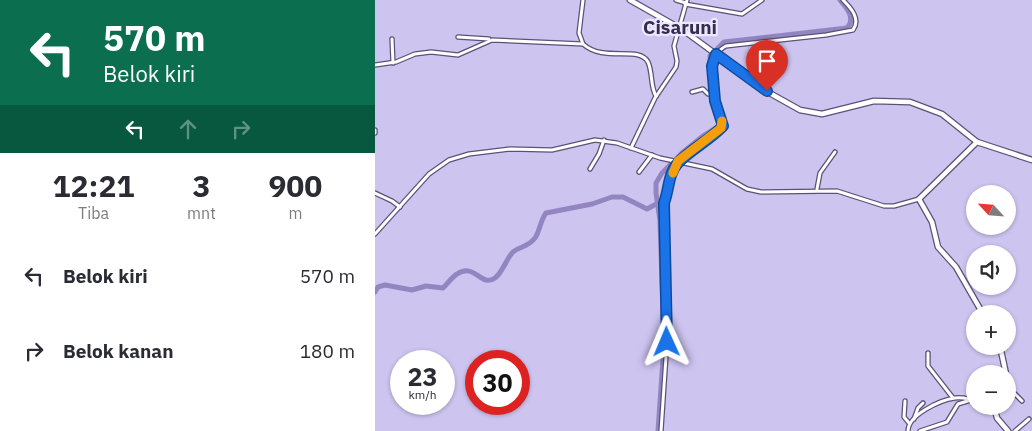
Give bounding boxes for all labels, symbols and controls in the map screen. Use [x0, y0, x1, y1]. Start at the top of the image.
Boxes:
text: 570 m [103, 15, 206, 61]
district label: Cisaruni [643, 15, 717, 39]
icon: left [20, 20, 85, 85]
pin [746, 40, 788, 91]
icon: arrive [753, 47, 781, 75]
text: Belok kiri [103, 59, 195, 88]
icon: left [121, 115, 149, 143]
icon: ahead [174, 115, 202, 143]
icon: right [227, 115, 255, 143]
text: 12:21 [53, 166, 135, 205]
text: 3 [192, 166, 210, 205]
text: 900 [268, 166, 322, 205]
north arrow [966, 185, 1016, 235]
map controls [966, 185, 1016, 415]
text: Tiba [78, 203, 109, 223]
text: mnt [187, 203, 216, 223]
text: m [288, 203, 302, 223]
button: sound [966, 245, 1016, 295]
icon: left [20, 262, 48, 290]
text: Belok kiri [63, 264, 148, 288]
text: 570 m [300, 264, 355, 288]
button: + [966, 305, 1016, 355]
position arrow [640, 315, 692, 367]
icon: right [20, 337, 48, 365]
text: Belok kanan [63, 339, 174, 363]
text: 180 m [300, 339, 355, 363]
speed limit sign: 30 [465, 350, 530, 415]
text: 23 [407, 360, 438, 393]
button: − [966, 365, 1016, 415]
text: km/h [408, 387, 437, 402]

